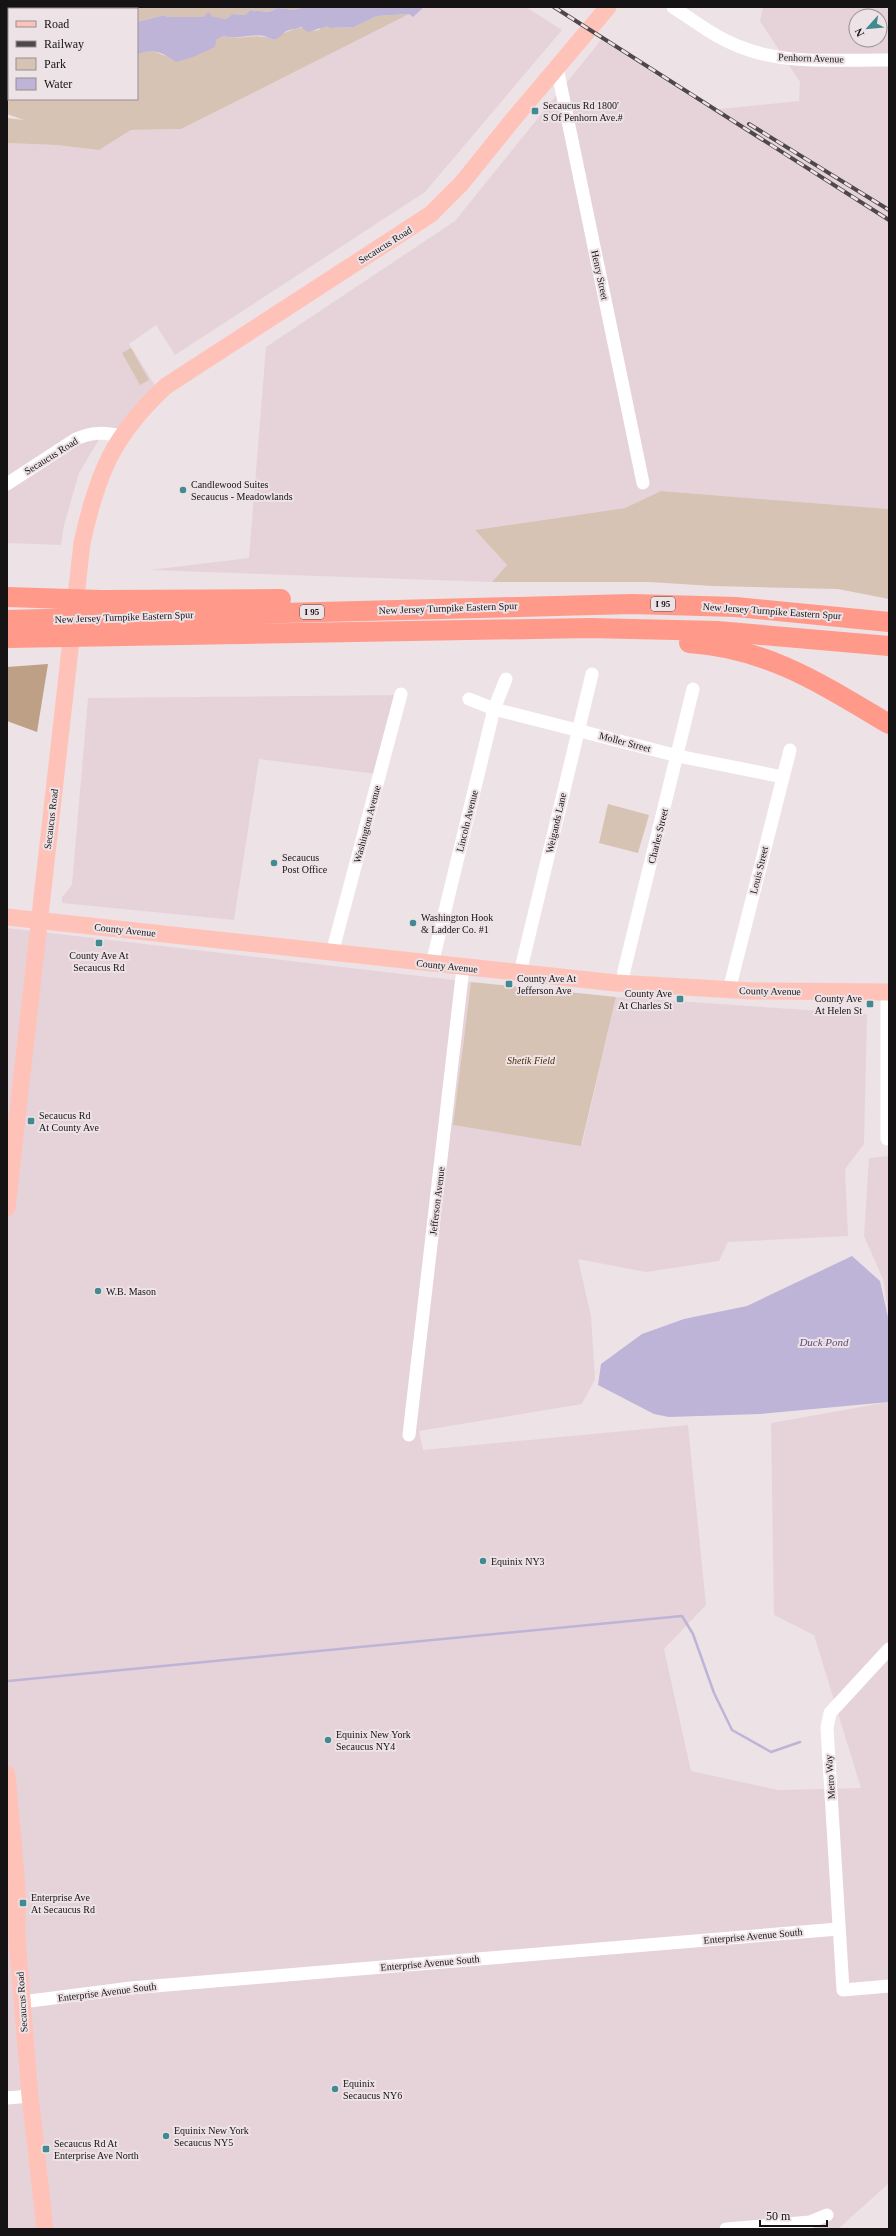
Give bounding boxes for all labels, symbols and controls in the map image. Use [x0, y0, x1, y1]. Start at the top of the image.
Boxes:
legend [8, 8, 138, 100]
north arrow [848, 8, 888, 48]
text: Road [44, 17, 69, 31]
text: N [852, 26, 866, 39]
text: Railway [44, 37, 84, 51]
street label: Penhorn Avenue [778, 51, 845, 65]
text: Park [44, 57, 66, 71]
text: Water [44, 77, 72, 91]
place label: Secaucus Rd 1800' S Of Penhorn Ave.# [543, 100, 623, 123]
marker: Secaucus Rd 1800' S Of Penhorn Ave.# [530, 106, 540, 116]
street label: Secaucus Road [356, 224, 414, 266]
street label: Henry Street [589, 249, 611, 301]
street label: Secaucus Road [22, 435, 80, 477]
place label: Candlewood Suites Secaucus - Meadowlands [191, 479, 293, 502]
marker: Candlewood Suites Secaucus - Meadowlands [178, 485, 188, 495]
road number: I 95 [651, 597, 675, 611]
street label: New Jersey Turnpike Eastern Spur [378, 600, 518, 616]
street label: New Jersey Turnpike Eastern Spur [702, 601, 842, 621]
road number: I 95 [300, 605, 324, 619]
street label: New Jersey Turnpike Eastern Spur [54, 609, 194, 625]
street label: Moller Street [598, 730, 652, 754]
street label: Washington Avenue [351, 783, 383, 864]
street label: Secaucus Road [42, 788, 60, 850]
street label: Lincoln Avenue [454, 788, 480, 853]
street label: Weigands Lane [544, 791, 568, 854]
street label: Charles Street [646, 807, 670, 865]
street label: Louis Street [748, 845, 770, 895]
place label: Secaucus Post Office [282, 852, 328, 875]
marker: Secaucus Post Office [269, 858, 279, 868]
place label: Washington Hook & Ladder Co. #1 [421, 912, 493, 935]
marker: Washington Hook & Ladder Co. #1 [408, 918, 418, 928]
street label: County Avenue [94, 921, 157, 939]
marker: County Ave At Secaucus Rd [94, 938, 104, 948]
place label: County Ave At Secaucus Rd [69, 950, 129, 973]
street label: County Avenue [416, 957, 479, 975]
place label: County Ave At Jefferson Ave [517, 973, 576, 996]
marker: County Ave At Jefferson Ave [504, 979, 514, 989]
street label: County Avenue [739, 985, 802, 997]
place label: County Ave At Charles St [618, 988, 673, 1011]
place label: County Ave At Helen St [815, 993, 863, 1016]
marker: County Ave At Charles St [675, 994, 685, 1004]
marker: County Ave At Helen St [865, 999, 875, 1009]
park label: Shetik Field [507, 1055, 556, 1066]
place label: Secaucus Rd At County Ave [39, 1110, 99, 1133]
marker: Secaucus Rd At County Ave [26, 1116, 36, 1126]
street label: Jefferson Avenue [427, 1166, 447, 1236]
marker: W.B. Mason [93, 1286, 103, 1296]
place label: W.B. Mason [106, 1286, 156, 1297]
water label: Duck Pond [798, 1336, 849, 1348]
marker: Equinix NY3 [478, 1556, 488, 1566]
place label: Equinix NY3 [491, 1556, 545, 1567]
place label: Equinix New York Secaucus NY4 [336, 1729, 411, 1752]
marker: Equinix New York Secaucus NY4 [323, 1735, 333, 1745]
street label: Metro Way [823, 1754, 837, 1800]
place label: Enterprise Ave At Secaucus Rd [31, 1892, 95, 1915]
marker: Enterprise Ave At Secaucus Rd [18, 1898, 28, 1908]
street label: Enterprise Avenue South [703, 1926, 803, 1946]
street label: Enterprise Avenue South [380, 1953, 480, 1973]
street label: Secaucus Road [14, 1971, 30, 2033]
street label: Enterprise Avenue South [57, 1980, 157, 2004]
place label: Equinix Secaucus NY6 [343, 2078, 402, 2101]
marker: Equinix Secaucus NY6 [330, 2084, 340, 2094]
place label: Equinix New York Secaucus NY5 [174, 2125, 249, 2148]
marker: Equinix New York Secaucus NY5 [161, 2131, 171, 2141]
place label: Secaucus Rd At Enterprise Ave North [54, 2138, 139, 2161]
marker: Secaucus Rd At Enterprise Ave North [41, 2144, 51, 2154]
scale bar [760, 2202, 827, 2228]
text: 50 m [766, 2209, 791, 2223]

